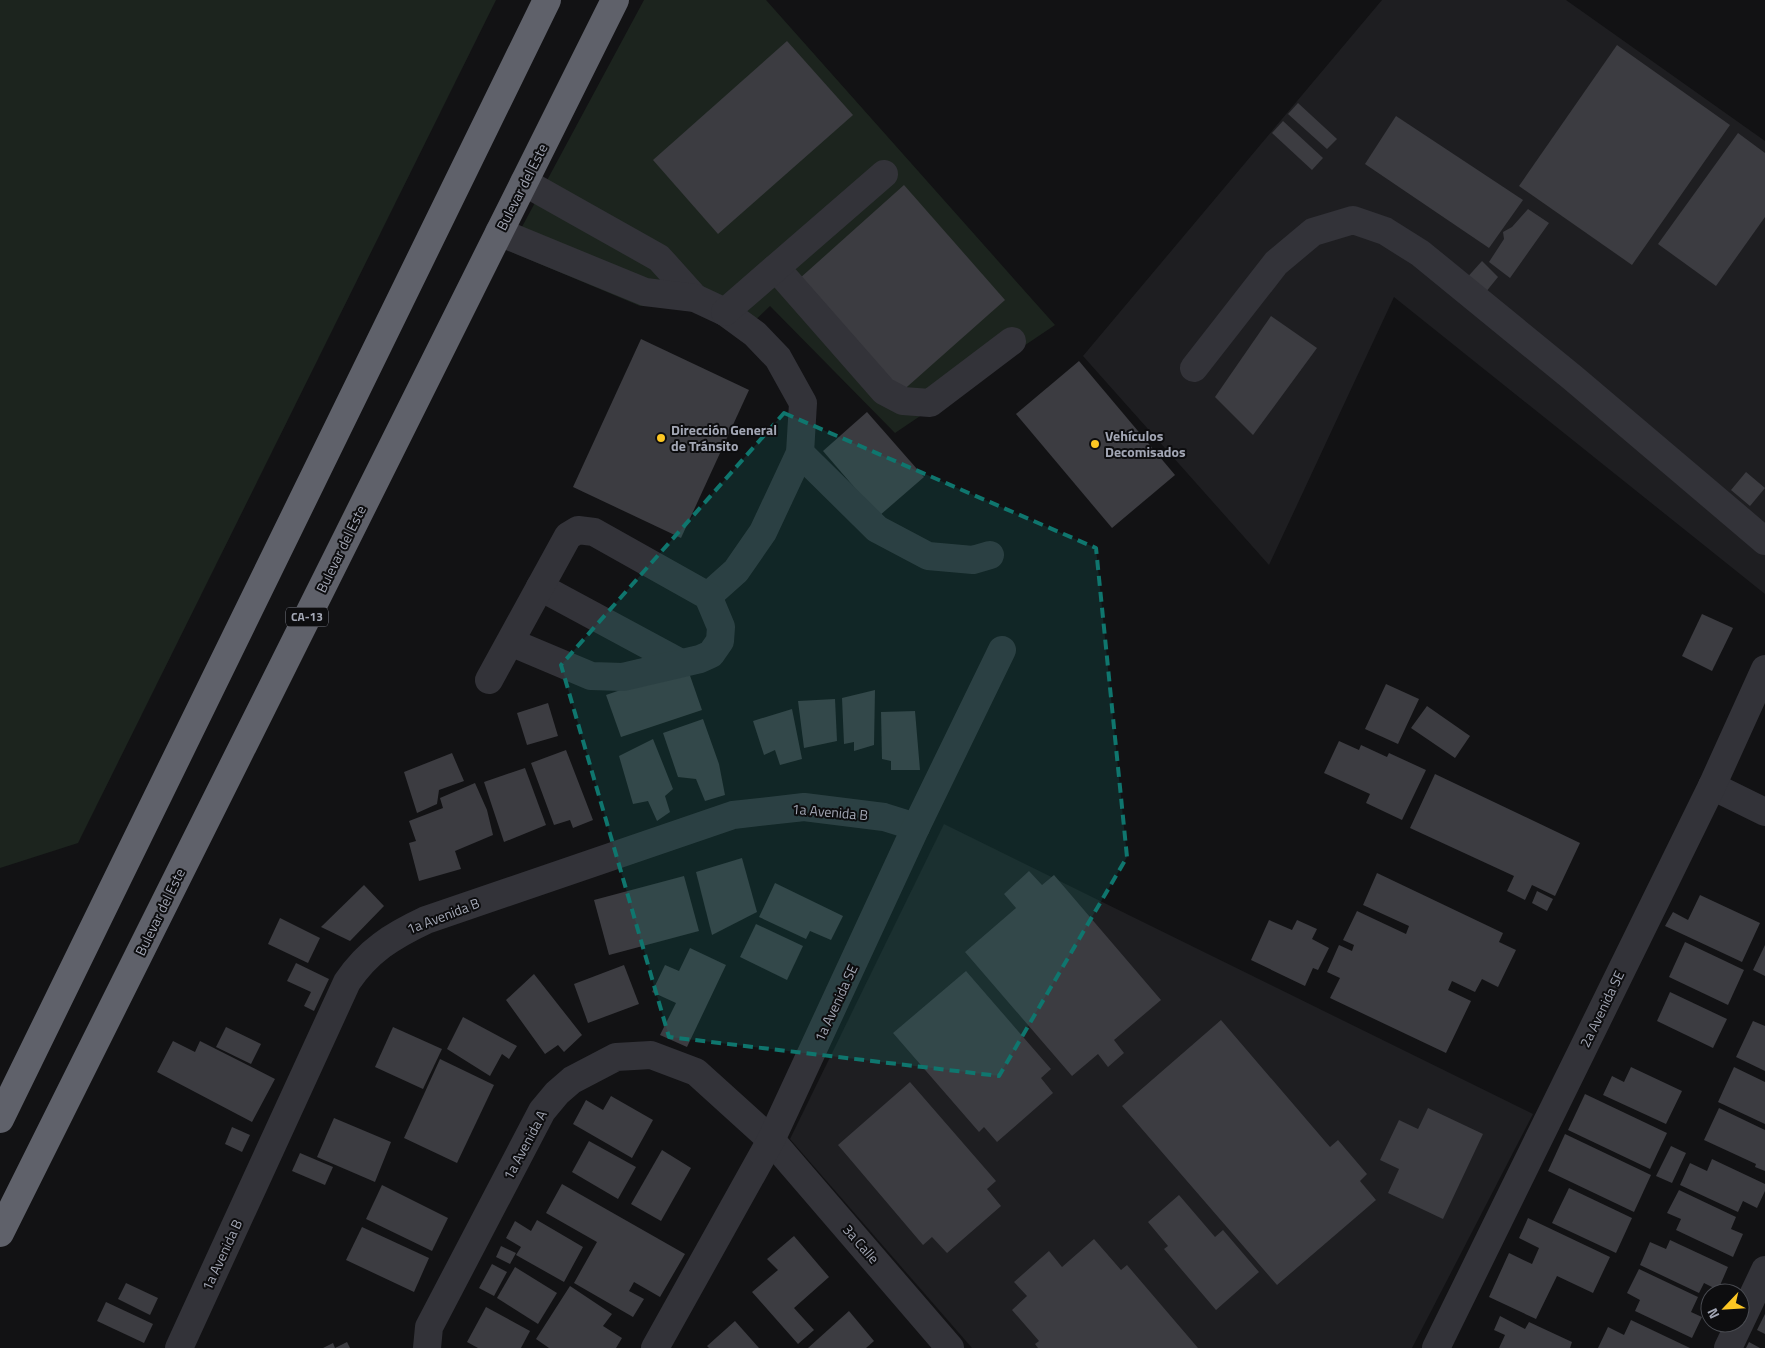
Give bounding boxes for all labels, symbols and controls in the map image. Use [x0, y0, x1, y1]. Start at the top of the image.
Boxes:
street label: Bulevar del Este [491, 140, 552, 234]
place label: Dirección General de Tránsito [671, 419, 777, 456]
place label: Vehículos Decomisados [1105, 425, 1186, 462]
marker: Dirección General de Tránsito [655, 432, 667, 444]
marker: Vehículos Decomisados [1089, 438, 1101, 450]
street label: Bulevar del Este [310, 502, 371, 596]
road number: CA-13 [286, 608, 328, 626]
street label: 1a Avenida B [791, 798, 869, 825]
street label: Bulevar del Este [129, 865, 190, 959]
street label: 1a Avenida B [403, 892, 482, 939]
street label: 1a Avenida SE [808, 960, 863, 1045]
street label: 2a Avenida SE [1574, 967, 1629, 1051]
street label: 1a Avenida A [497, 1106, 552, 1183]
street label: 1a Avenida B [196, 1216, 247, 1294]
street label: 3a Calle [838, 1219, 884, 1268]
north arrow [1700, 1283, 1750, 1333]
text: N [1701, 1305, 1724, 1323]

